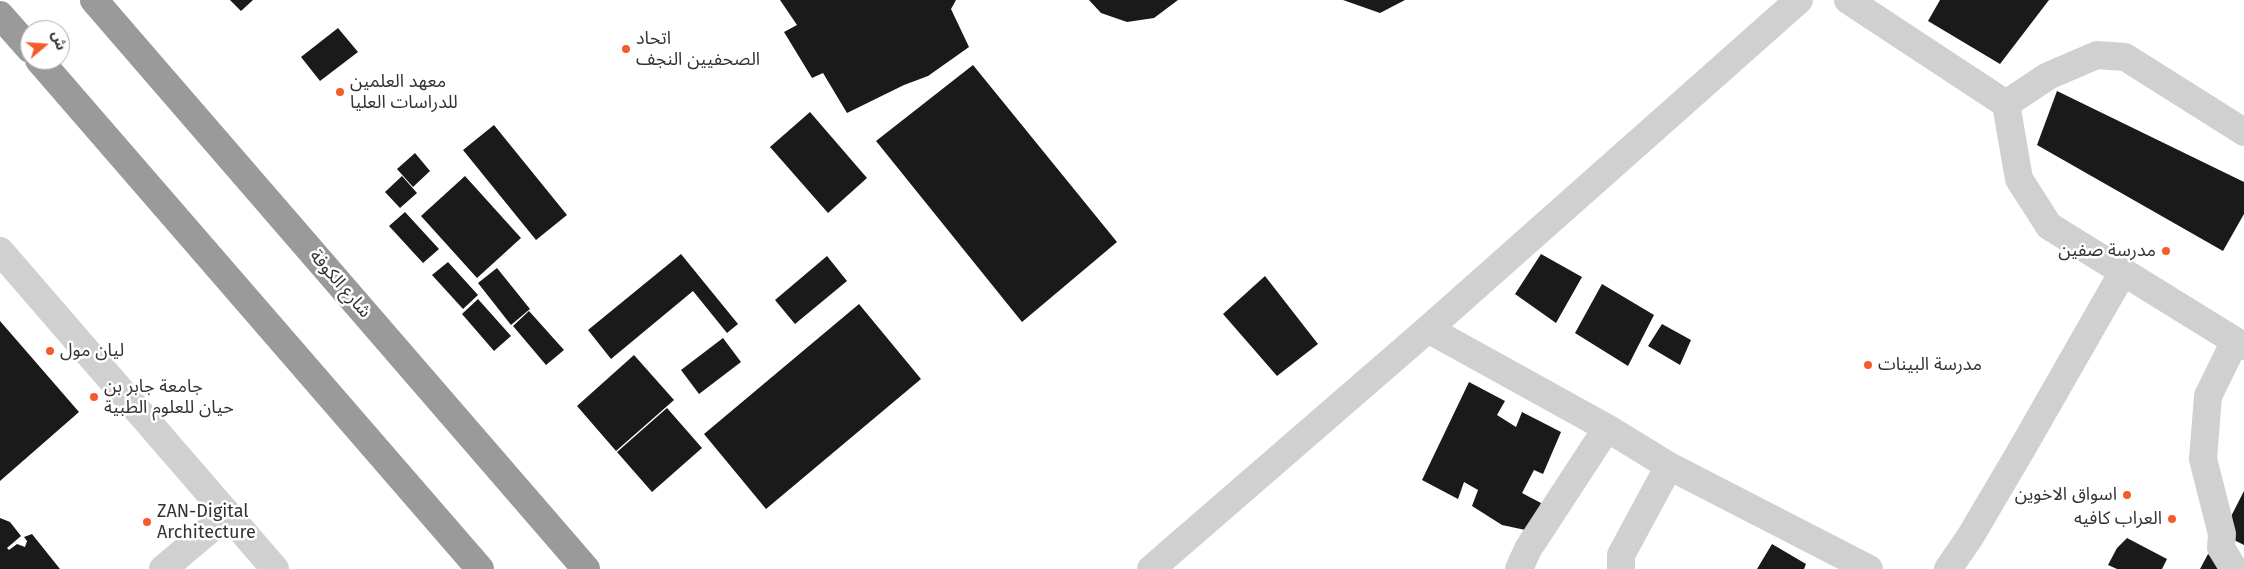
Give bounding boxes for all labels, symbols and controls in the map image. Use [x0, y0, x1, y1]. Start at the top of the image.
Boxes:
north arrow [20, 20, 70, 70]
place label: اتحاد الصحفيين النجف [636, 28, 760, 70]
text: ش [48, 29, 70, 52]
marker: اتحاد الصحفيين النجف [620, 43, 632, 55]
place label: معهد العلمين للدراسات العليا [350, 71, 458, 114]
marker: معهد العلمين للدراسات العليا [334, 86, 346, 98]
place label: مدرسة صفين [2058, 240, 2156, 262]
street label: شارع الكوفة [305, 245, 375, 323]
marker: مدرسة صفين [2160, 245, 2172, 257]
place label: ليان مول [60, 340, 124, 362]
marker: ليان مول [44, 345, 56, 357]
place label: مدرسة البينات [1878, 354, 1982, 376]
marker: مدرسة البينات [1862, 359, 1874, 371]
place label: جامعة جابر بن حيان للعلوم الطبية [104, 376, 234, 418]
marker: جامعة جابر بن حيان للعلوم الطبية [88, 391, 100, 403]
place label: اسواق الاخوين [2015, 484, 2117, 506]
marker: اسواق الاخوين [2121, 489, 2133, 501]
place label: ZAN-Digital Architecture [157, 501, 256, 544]
place label: العراب كافيه [2074, 508, 2162, 530]
marker: العراب كافيه [2166, 513, 2178, 525]
marker: ZAN-Digital Architecture [141, 516, 153, 528]

